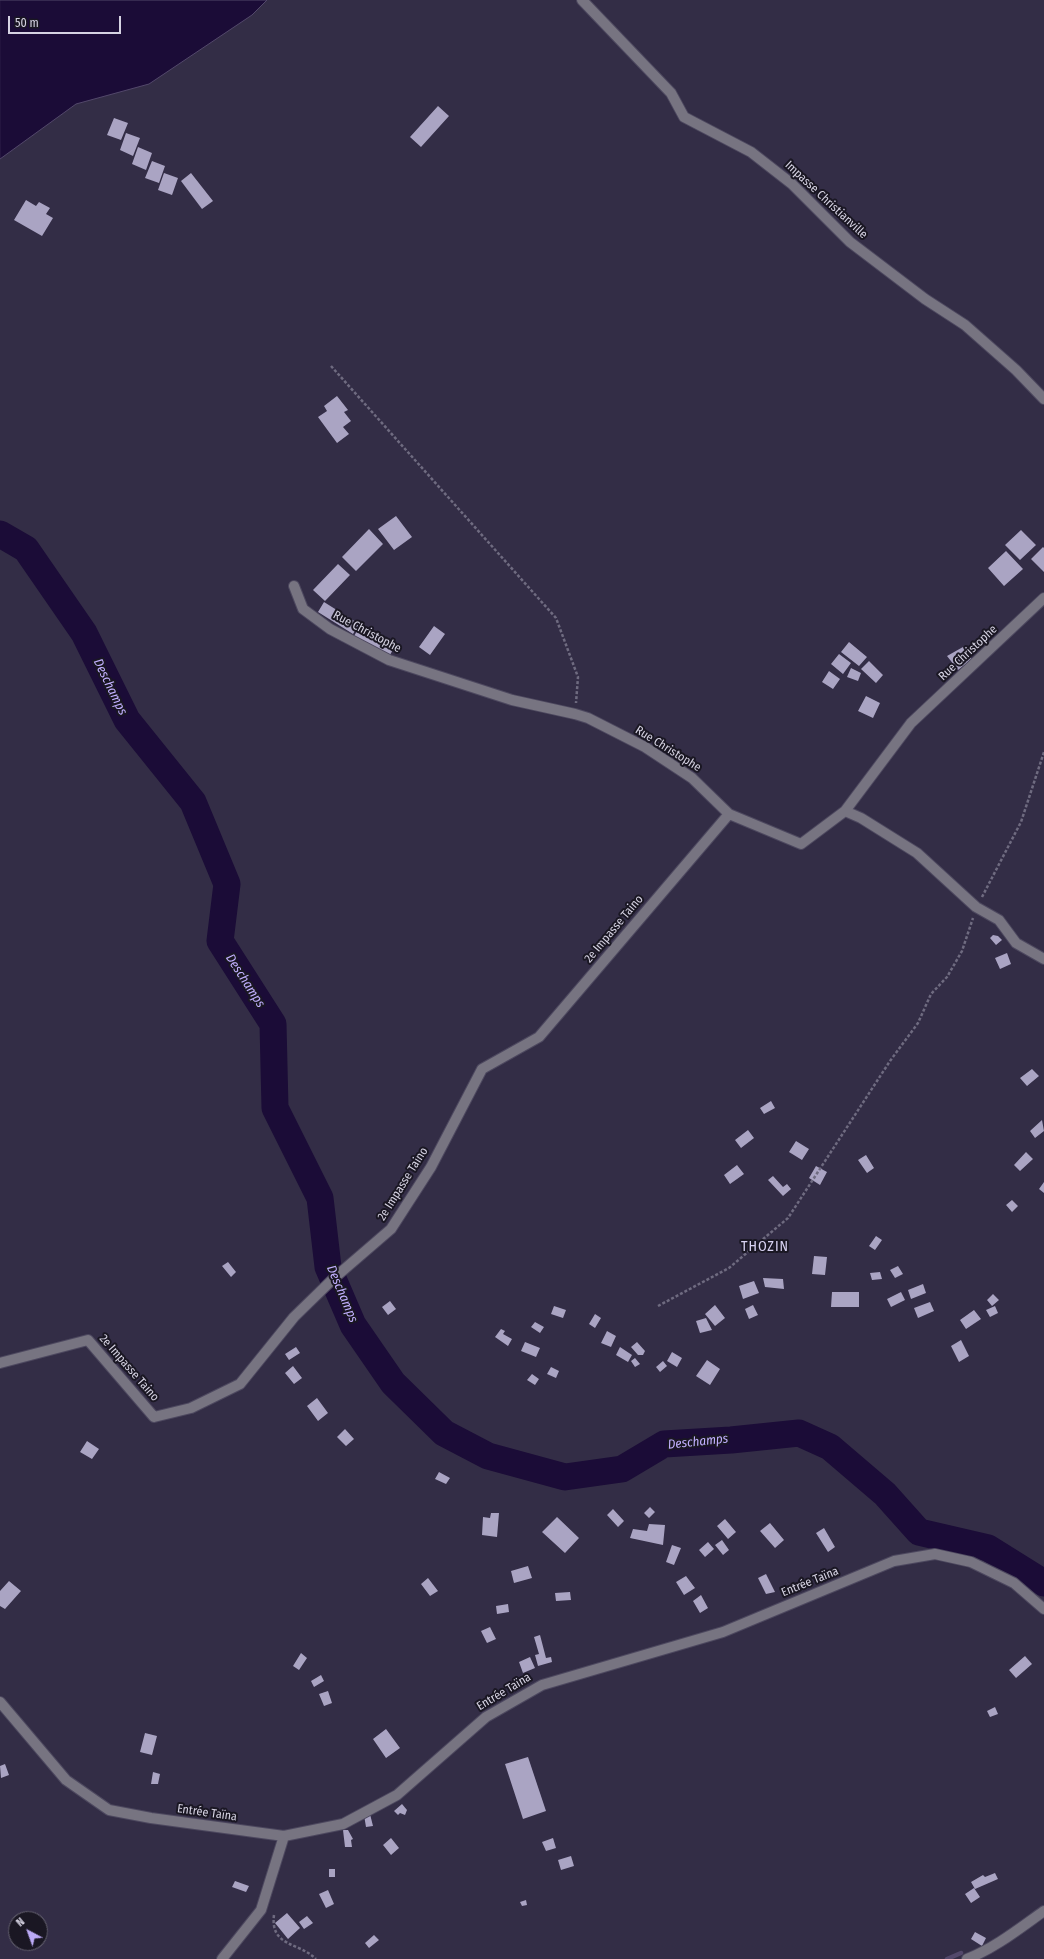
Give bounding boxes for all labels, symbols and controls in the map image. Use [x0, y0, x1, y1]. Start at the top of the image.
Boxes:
scale bar [10, 8, 123, 34]
text: 50 m [15, 16, 39, 30]
street label: Impasse Christianville [782, 158, 870, 242]
street label: Rue Christophe [331, 608, 403, 656]
street label: Rue Christophe [936, 622, 1000, 684]
water label: Deschamps [90, 656, 130, 718]
street label: Rue Christophe [632, 723, 704, 775]
street label: 2e Impasse Taino [582, 892, 646, 966]
water label: Deschamps [222, 951, 268, 1011]
street label: 2e Impasse Taino [375, 1145, 431, 1223]
district label: THOZIN [741, 1239, 789, 1255]
water label: Deschamps [323, 1263, 361, 1325]
street label: 2e Impasse Taino [96, 1332, 162, 1404]
water label: Deschamps [667, 1431, 729, 1453]
street label: Entrée Taïna [779, 1564, 841, 1600]
street label: Entrée Taïna [474, 1670, 534, 1714]
street label: Entrée Taïna [176, 1802, 238, 1824]
north arrow [8, 1911, 48, 1951]
text: N [14, 1915, 27, 1929]

